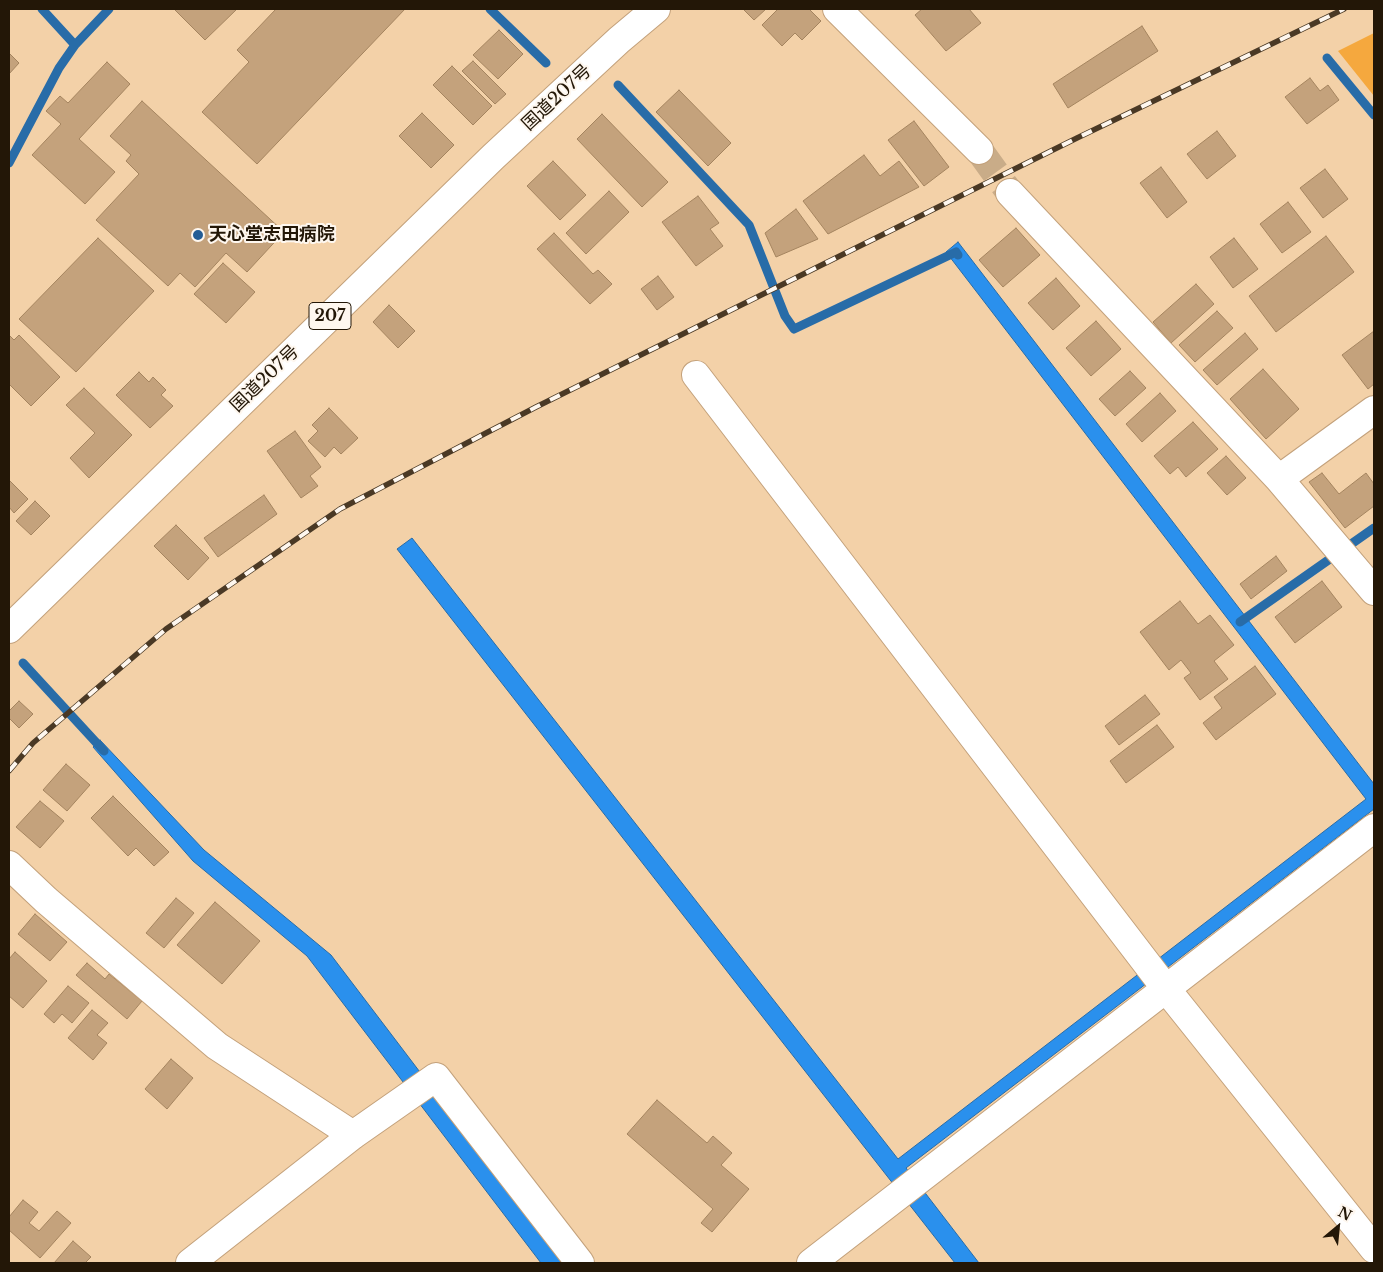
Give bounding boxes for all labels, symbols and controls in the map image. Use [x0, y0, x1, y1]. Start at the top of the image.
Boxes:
street label: 国道207号 [518, 60, 596, 136]
place label: 天心堂志田病院 [209, 224, 335, 246]
marker: 天心堂志田病院 [191, 228, 205, 242]
road number: 207 [309, 302, 351, 330]
street label: 国道207号 [226, 341, 304, 417]
north arrow [1313, 1202, 1363, 1252]
text: N [1335, 1203, 1355, 1225]

